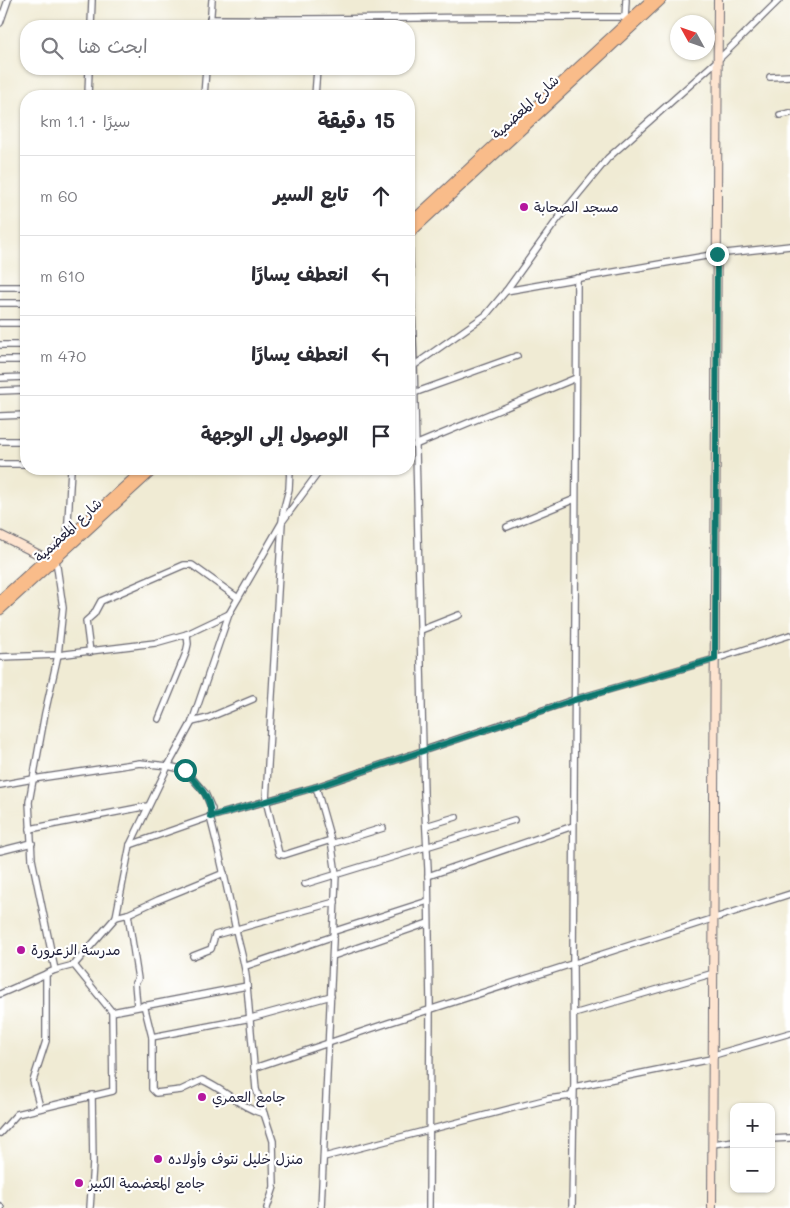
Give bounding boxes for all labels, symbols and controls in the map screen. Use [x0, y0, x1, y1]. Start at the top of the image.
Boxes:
north arrow [670, 15, 715, 60]
search box [20, 20, 415, 75]
text: ابحث هنا [78, 33, 148, 58]
icon: search [38, 34, 66, 62]
street label: شارع المعضمية [487, 70, 563, 144]
text: 15 دقيقة [317, 106, 395, 133]
text: سيرًا · 1.1 km [40, 110, 130, 131]
text: تابع السير [273, 181, 348, 206]
icon: ahead [367, 182, 395, 210]
text: 60 m [40, 185, 77, 206]
place label: مسجد الصحابة [534, 197, 619, 216]
marker: مسجد الصحابة [518, 201, 530, 213]
route end [706, 243, 729, 266]
text: انعطف يسارًا [251, 261, 348, 286]
icon: left [367, 262, 395, 290]
text: 610 m [40, 265, 85, 286]
text: انعطف يسارًا [251, 341, 348, 366]
icon: left [367, 342, 395, 370]
text: 470 m [40, 345, 86, 366]
text: الوصول إلى الوجهة [201, 421, 348, 446]
icon: arrive [367, 422, 395, 450]
street label: شارع المعضمية [30, 493, 106, 567]
route start [174, 759, 197, 782]
place label: مدرسة الزعرورة [31, 940, 121, 960]
marker: مدرسة الزعرورة [15, 944, 27, 956]
place label: جامع العمري [212, 1087, 286, 1108]
marker: جامع العمري [196, 1091, 208, 1103]
map controls [730, 1103, 775, 1193]
button: + [730, 1103, 775, 1148]
button: − [730, 1148, 775, 1193]
place label: منزل خليل نتوف وأولاده [168, 1149, 303, 1169]
marker: منزل خليل نتوف وأولاده [152, 1153, 164, 1165]
place label: جامع المعضمية الكبير [88, 1173, 205, 1194]
marker: جامع المعضمية الكبير [73, 1177, 85, 1189]

